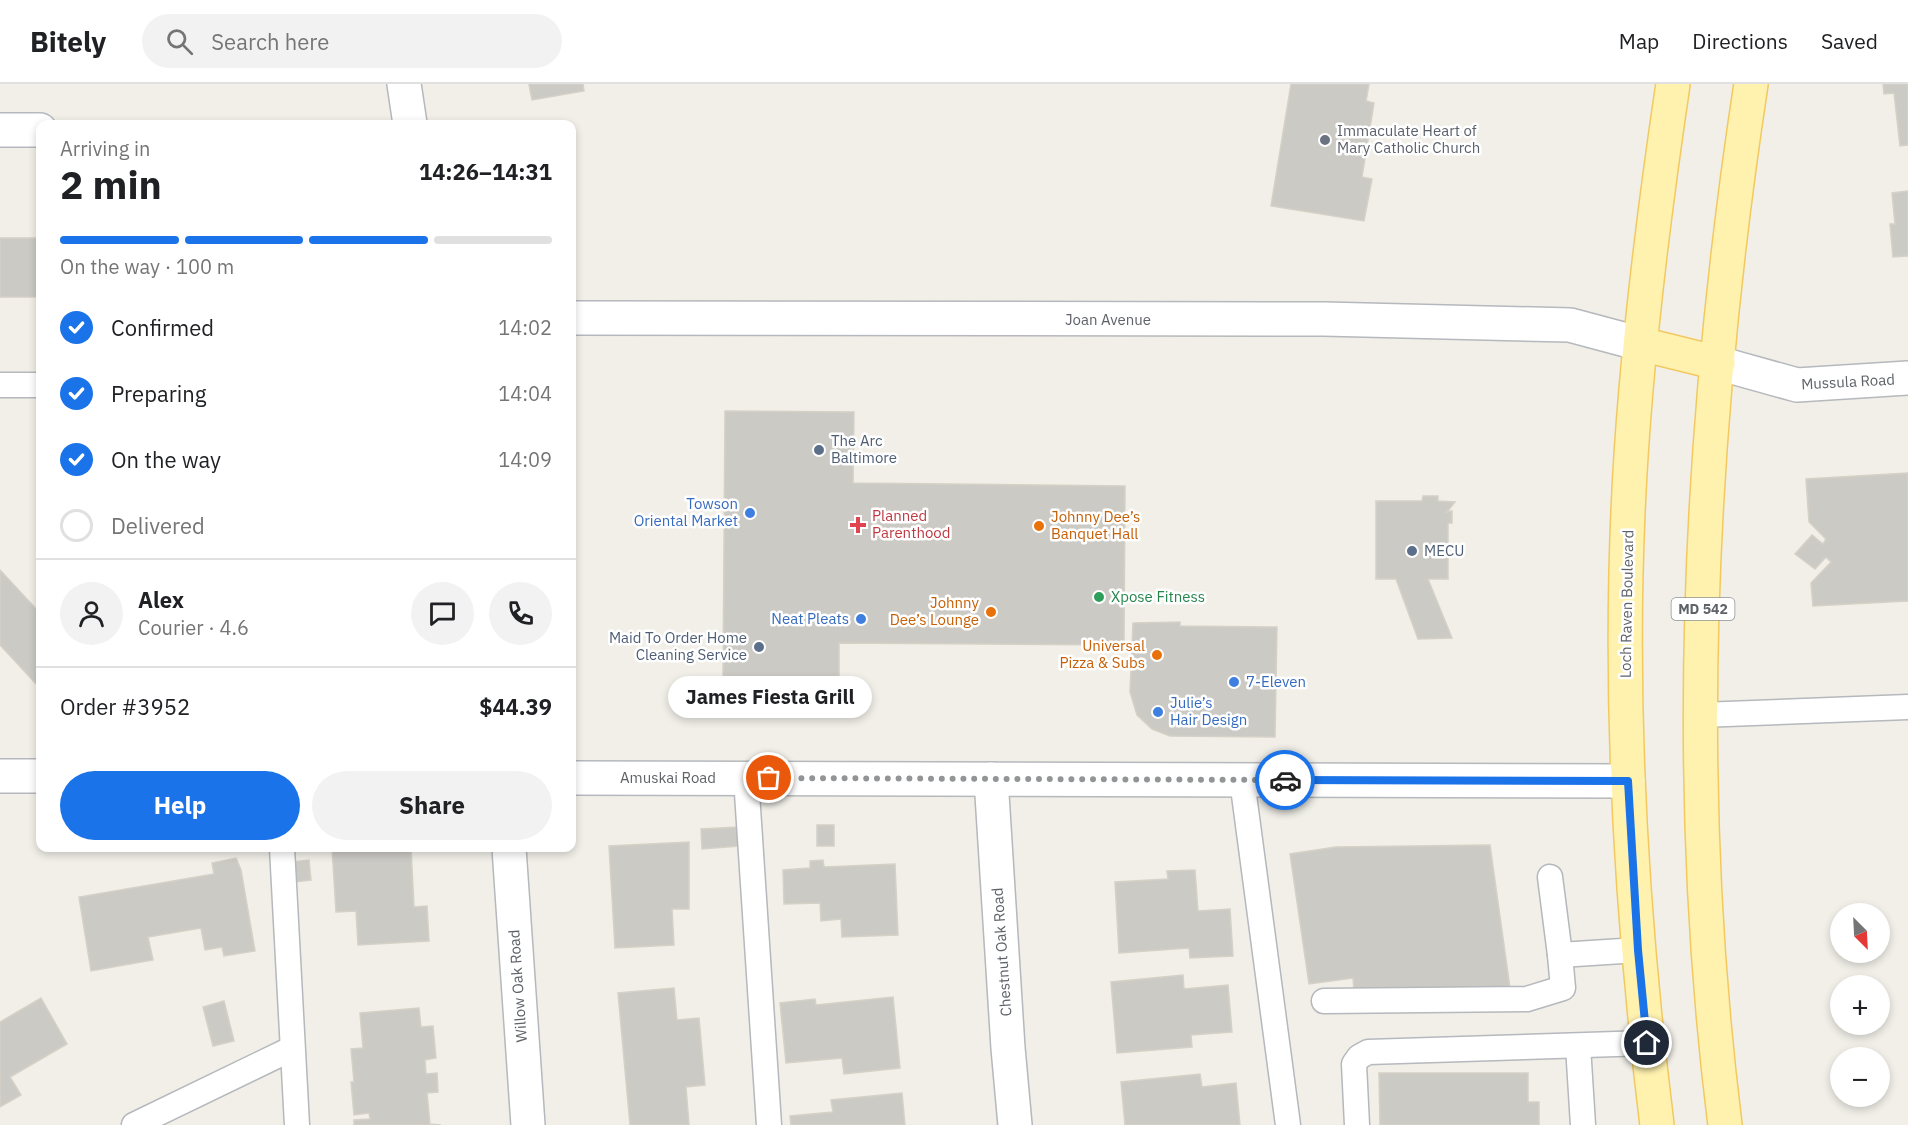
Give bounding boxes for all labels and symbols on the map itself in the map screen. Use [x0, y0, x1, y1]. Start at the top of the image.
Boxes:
place label: Immaculate Heart of Mary Catholic Church [1337, 121, 1480, 157]
marker: Immaculate Heart of Mary Catholic Church [1318, 133, 1332, 147]
street label: Joan Avenue [1065, 310, 1151, 329]
street label: Mussula Road [1801, 370, 1895, 393]
place label: The Arc Baltimore [831, 431, 897, 467]
marker: The Arc Baltimore [812, 443, 826, 457]
place label: Towson Oriental Market [634, 494, 738, 530]
marker: Towson Oriental Market [743, 506, 757, 520]
place label: Planned Parenthood [872, 506, 950, 542]
place label: Johnny Dee’s Banquet Hall [1051, 507, 1140, 543]
marker: Planned Parenthood [849, 516, 867, 534]
marker: Johnny Dee’s Banquet Hall [1032, 519, 1046, 533]
street label: Loch Raven Boulevard [1616, 530, 1637, 678]
place label: MECU [1424, 541, 1464, 560]
marker: MECU [1405, 544, 1419, 558]
place label: Xpose Fitness [1111, 587, 1205, 606]
marker: Xpose Fitness [1092, 590, 1106, 604]
place label: Johnny Dee’s Lounge [890, 593, 980, 629]
road number: MD 542 [1672, 598, 1734, 620]
marker: Johnny Dee’s Lounge [984, 605, 998, 619]
place label: Neat Pleats [771, 609, 849, 628]
marker: Neat Pleats [854, 612, 868, 626]
place label: Maid To Order Home Cleaning Service [609, 628, 747, 664]
place label: Universal Pizza & Subs [1059, 636, 1145, 672]
marker: Maid To Order Home Cleaning Service [752, 640, 766, 654]
marker: Universal Pizza & Subs [1150, 648, 1164, 662]
place label: 7-Eleven [1246, 672, 1306, 691]
marker: 7-Eleven [1227, 675, 1241, 689]
callout: James Fiesta Grill [667, 676, 871, 718]
place label: Julie’s Hair Design [1170, 693, 1247, 729]
marker: Julie’s Hair Design [1151, 705, 1165, 719]
courier [1255, 750, 1315, 810]
pin [743, 752, 794, 803]
street label: Amuskai Road [620, 768, 716, 787]
street label: Chestnut Oak Road [988, 887, 1015, 1017]
north arrow [1830, 903, 1890, 963]
street label: Willow Oak Road [504, 929, 531, 1043]
pin [1621, 1017, 1672, 1068]

